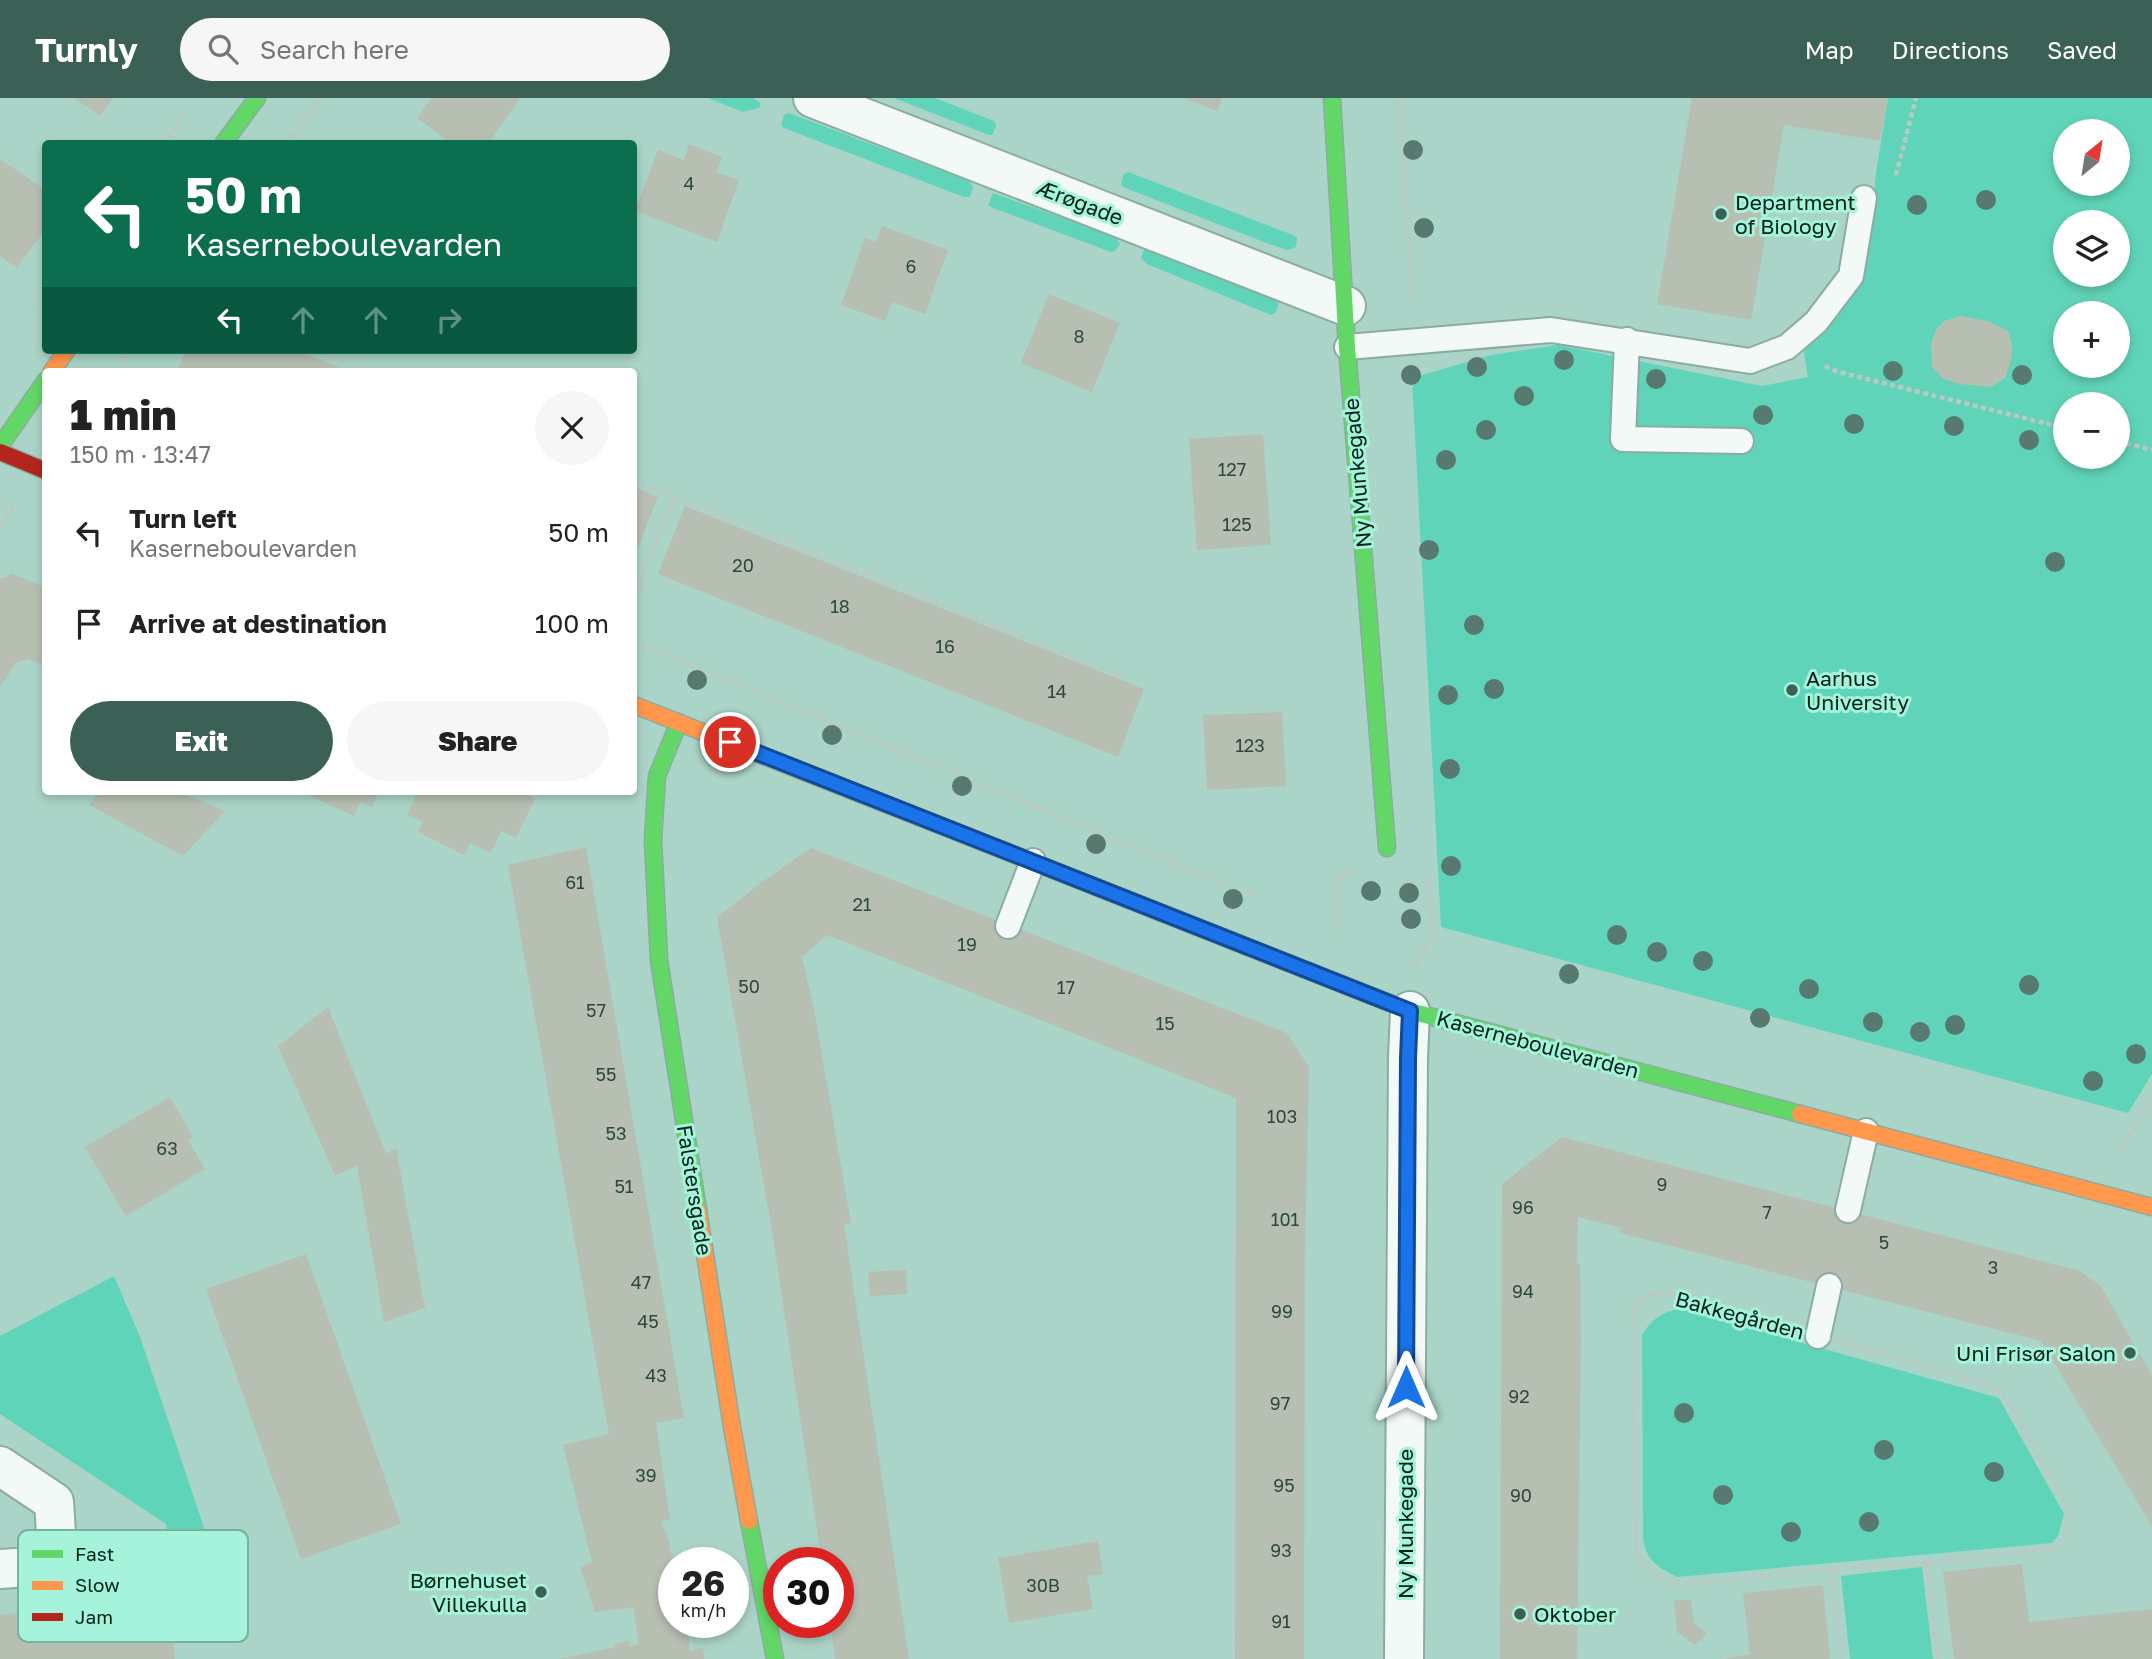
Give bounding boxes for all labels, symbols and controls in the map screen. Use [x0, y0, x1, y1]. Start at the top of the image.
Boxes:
search box [180, 18, 670, 81]
text: Turnly [35, 30, 138, 69]
icon: search [204, 30, 242, 68]
text: Search here [260, 34, 409, 65]
text: Map [1805, 35, 1854, 64]
text: Directions [1892, 35, 2009, 64]
text: Saved [2047, 35, 2117, 64]
north arrow [2053, 119, 2130, 196]
map controls [2053, 119, 2130, 469]
text: 50 m [185, 165, 302, 224]
icon: left [70, 168, 161, 259]
house number: 4 [684, 172, 695, 194]
street label: Ærøgade [1033, 174, 1127, 230]
place label: Department of Biology [1735, 189, 1856, 239]
marker: Department of Biology [1713, 206, 1729, 222]
button: layers [2053, 210, 2130, 287]
text: Kaserneboulevarden [185, 225, 502, 263]
house number: 6 [906, 255, 916, 277]
icon: left [211, 301, 249, 339]
icon: ahead [284, 301, 322, 339]
icon: ahead [357, 301, 395, 339]
icon: right [430, 301, 468, 339]
button: + [2053, 301, 2130, 378]
house number: 8 [1074, 325, 1084, 347]
text: 1 min [70, 389, 177, 439]
button: close [535, 391, 609, 465]
button: − [2053, 392, 2130, 469]
street label: Ny Munkegade [1338, 397, 1376, 549]
text: 150 m · 13:47 [70, 440, 211, 468]
house number: 127 [1218, 458, 1246, 480]
text: Turn left [129, 503, 237, 534]
house number: 125 [1222, 513, 1252, 535]
icon: left [70, 514, 108, 552]
text: 50 m [548, 517, 609, 548]
text: Kaserneboulevarden [129, 534, 357, 562]
house number: 20 [732, 554, 754, 576]
house number: 18 [830, 595, 850, 617]
icon: arrive [70, 605, 108, 643]
text: Arrive at destination [129, 608, 387, 639]
text: 100 m [535, 608, 609, 639]
house number: 16 [935, 635, 955, 657]
place label: Aarhus University [1806, 665, 1909, 715]
house number: 14 [1047, 680, 1067, 702]
marker: Aarhus University [1784, 682, 1800, 698]
button: Exit [70, 701, 333, 781]
button: Share [347, 701, 609, 781]
pin [700, 712, 760, 772]
icon: arrive [711, 723, 749, 761]
house number: 123 [1235, 734, 1265, 756]
house number: 61 [565, 871, 585, 893]
house number: 21 [852, 893, 872, 915]
house number: 19 [957, 933, 977, 955]
house number: 50 [738, 975, 760, 997]
house number: 17 [1057, 976, 1075, 998]
house number: 57 [586, 999, 606, 1021]
street label: Kaserneboulevarden [1434, 1004, 1642, 1084]
house number: 15 [1155, 1012, 1175, 1034]
house number: 55 [596, 1063, 616, 1085]
house number: 103 [1267, 1105, 1297, 1127]
house number: 53 [606, 1122, 626, 1144]
street label: Falstersgade [672, 1123, 718, 1257]
house number: 63 [156, 1137, 178, 1159]
house number: 9 [1657, 1173, 1667, 1195]
house number: 51 [614, 1175, 634, 1197]
house number: 96 [1512, 1196, 1534, 1218]
house number: 7 [1762, 1201, 1772, 1223]
house number: 101 [1271, 1208, 1300, 1230]
house number: 5 [1879, 1231, 1889, 1253]
house number: 3 [1988, 1256, 1998, 1278]
house number: 47 [631, 1271, 651, 1293]
house number: 94 [1512, 1280, 1534, 1302]
street label: Bakkegården [1673, 1285, 1807, 1345]
house number: 99 [1271, 1300, 1293, 1322]
house number: 45 [637, 1310, 659, 1332]
place label: Uni Frisør Salon [1956, 1340, 2116, 1366]
marker: Uni Frisør Salon [2122, 1345, 2138, 1361]
position arrow [1369, 1350, 1443, 1424]
house number: 43 [645, 1364, 667, 1386]
house number: 92 [1508, 1385, 1530, 1407]
house number: 97 [1270, 1392, 1290, 1414]
street label: Ny Munkegade [1392, 1449, 1418, 1599]
house number: 39 [635, 1464, 657, 1486]
house number: 95 [1273, 1474, 1295, 1496]
house number: 90 [1510, 1484, 1532, 1506]
legend [18, 1530, 248, 1642]
house number: 93 [1270, 1539, 1292, 1561]
text: Fast [75, 1542, 114, 1565]
speed limit sign: 30 [763, 1547, 854, 1638]
text: 26 [682, 1562, 725, 1604]
place label: Børnehuset Villekulla [410, 1567, 527, 1617]
text: Slow [75, 1573, 120, 1596]
house number: 30B [1026, 1574, 1060, 1596]
marker: Børnehuset Villekulla [533, 1584, 549, 1600]
text: km/h [681, 1599, 726, 1621]
place label: Oktober [1534, 1601, 1616, 1627]
text: Jam [75, 1605, 113, 1628]
marker: Oktober [1512, 1606, 1528, 1622]
house number: 91 [1271, 1610, 1291, 1632]

